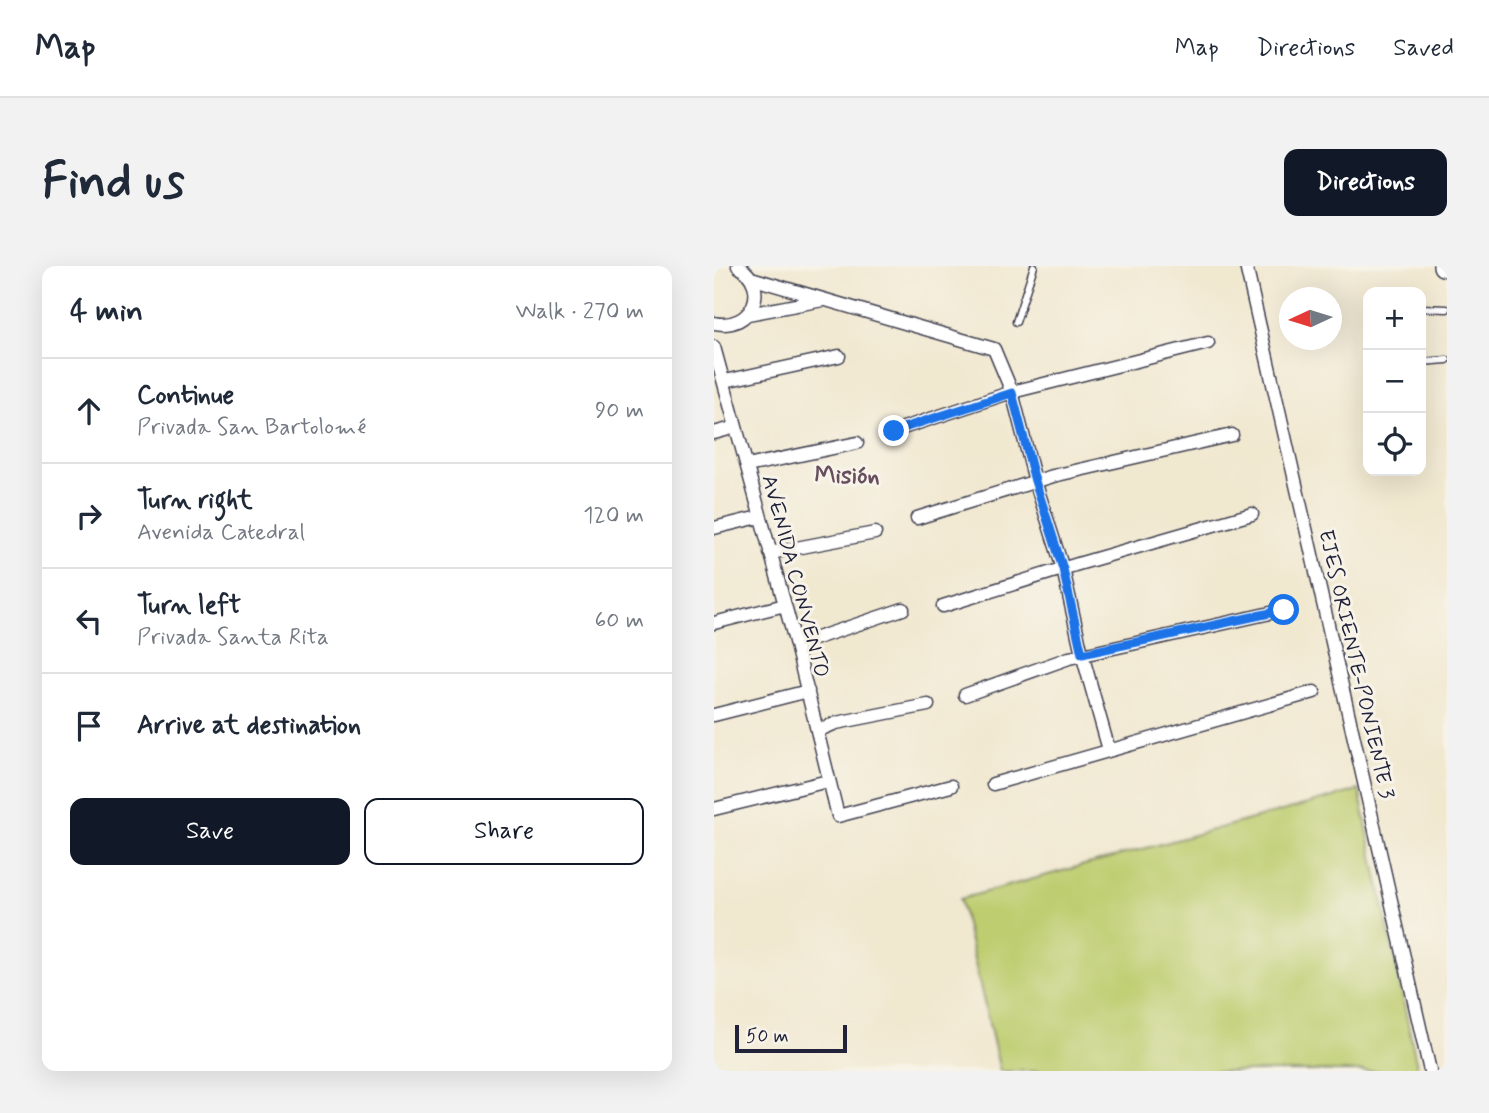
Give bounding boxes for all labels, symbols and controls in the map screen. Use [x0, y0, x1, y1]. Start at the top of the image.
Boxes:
text: Map [35, 26, 95, 70]
text: Map [1175, 33, 1219, 64]
text: Directions [1257, 33, 1355, 64]
text: Saved [1393, 33, 1454, 64]
button: Directions [1284, 149, 1447, 216]
text: Find us [42, 150, 185, 215]
north arrow [1279, 287, 1342, 350]
map controls [1363, 287, 1426, 476]
button: + [1363, 287, 1426, 350]
text: 4 min [70, 292, 143, 331]
text: Walk · 270 m [515, 297, 644, 327]
button: − [1363, 350, 1426, 413]
text: Continue [137, 379, 234, 413]
icon: ahead [70, 392, 108, 430]
text: 90 m [595, 396, 644, 426]
text: Privada San Bartolomé [137, 413, 366, 443]
button: locate [1363, 413, 1426, 476]
route end [878, 415, 909, 446]
district label: Misión [814, 461, 880, 492]
street label: AVENIDA CONVENTO [754, 472, 836, 681]
text: Turn right [137, 484, 253, 518]
icon: right [70, 497, 108, 535]
text: 120 m [583, 501, 644, 531]
text: Avenida Catedral [137, 518, 305, 548]
street label: EJES ORIENTE-PONIENTE 3 [1311, 527, 1401, 802]
text: Turn left [137, 589, 241, 623]
route start [1268, 594, 1299, 625]
icon: left [70, 602, 108, 640]
text: 60 m [595, 606, 644, 636]
text: Privada Santa Rita [137, 623, 329, 653]
icon: arrive [70, 707, 108, 745]
text: Arrive at destination [137, 709, 361, 743]
button: Save [70, 798, 350, 865]
button: Share [364, 798, 644, 865]
scale bar [735, 1022, 847, 1054]
text: 50 m [746, 1024, 789, 1049]

